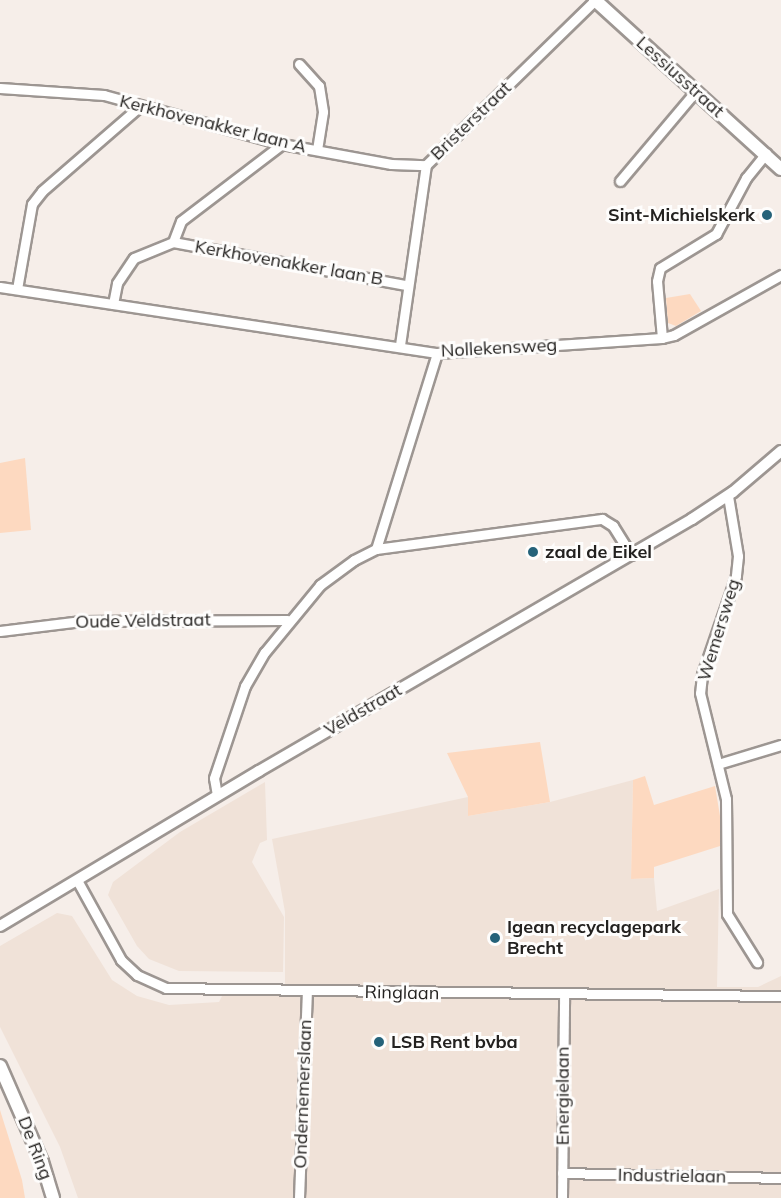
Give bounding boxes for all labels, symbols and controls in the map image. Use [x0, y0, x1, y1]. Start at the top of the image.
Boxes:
street label: Lessiusstraat [632, 32, 728, 122]
street label: Bristerstraat [426, 77, 516, 165]
street label: Kerkhovenakker laan A [117, 90, 309, 158]
place label: Sint-Michielskerk [608, 204, 755, 226]
marker: Sint-Michielskerk [760, 208, 774, 222]
street label: Kerkhovenakker laan B [193, 236, 385, 290]
street label: Nollekensweg [440, 334, 558, 362]
place label: zaal de Eikel [545, 541, 652, 563]
marker: zaal de Eikel [526, 545, 540, 559]
street label: Wemersweg [693, 576, 745, 684]
street label: Oude Veldstraat [75, 609, 211, 633]
street label: Veldstraat [320, 679, 406, 741]
place label: Igean recyclagepark Brecht [507, 917, 681, 960]
marker: Igean recyclagepark Brecht [488, 931, 502, 945]
street label: Ringlaan [365, 982, 439, 1004]
street label: Ondernemerslaan [290, 1019, 316, 1169]
place label: LSB Rent bvba [391, 1031, 518, 1053]
marker: LSB Rent bvba [372, 1035, 386, 1049]
street label: Energielaan [552, 1047, 574, 1145]
street label: De Ring [13, 1113, 57, 1183]
street label: Industrielaan [618, 1164, 726, 1188]

